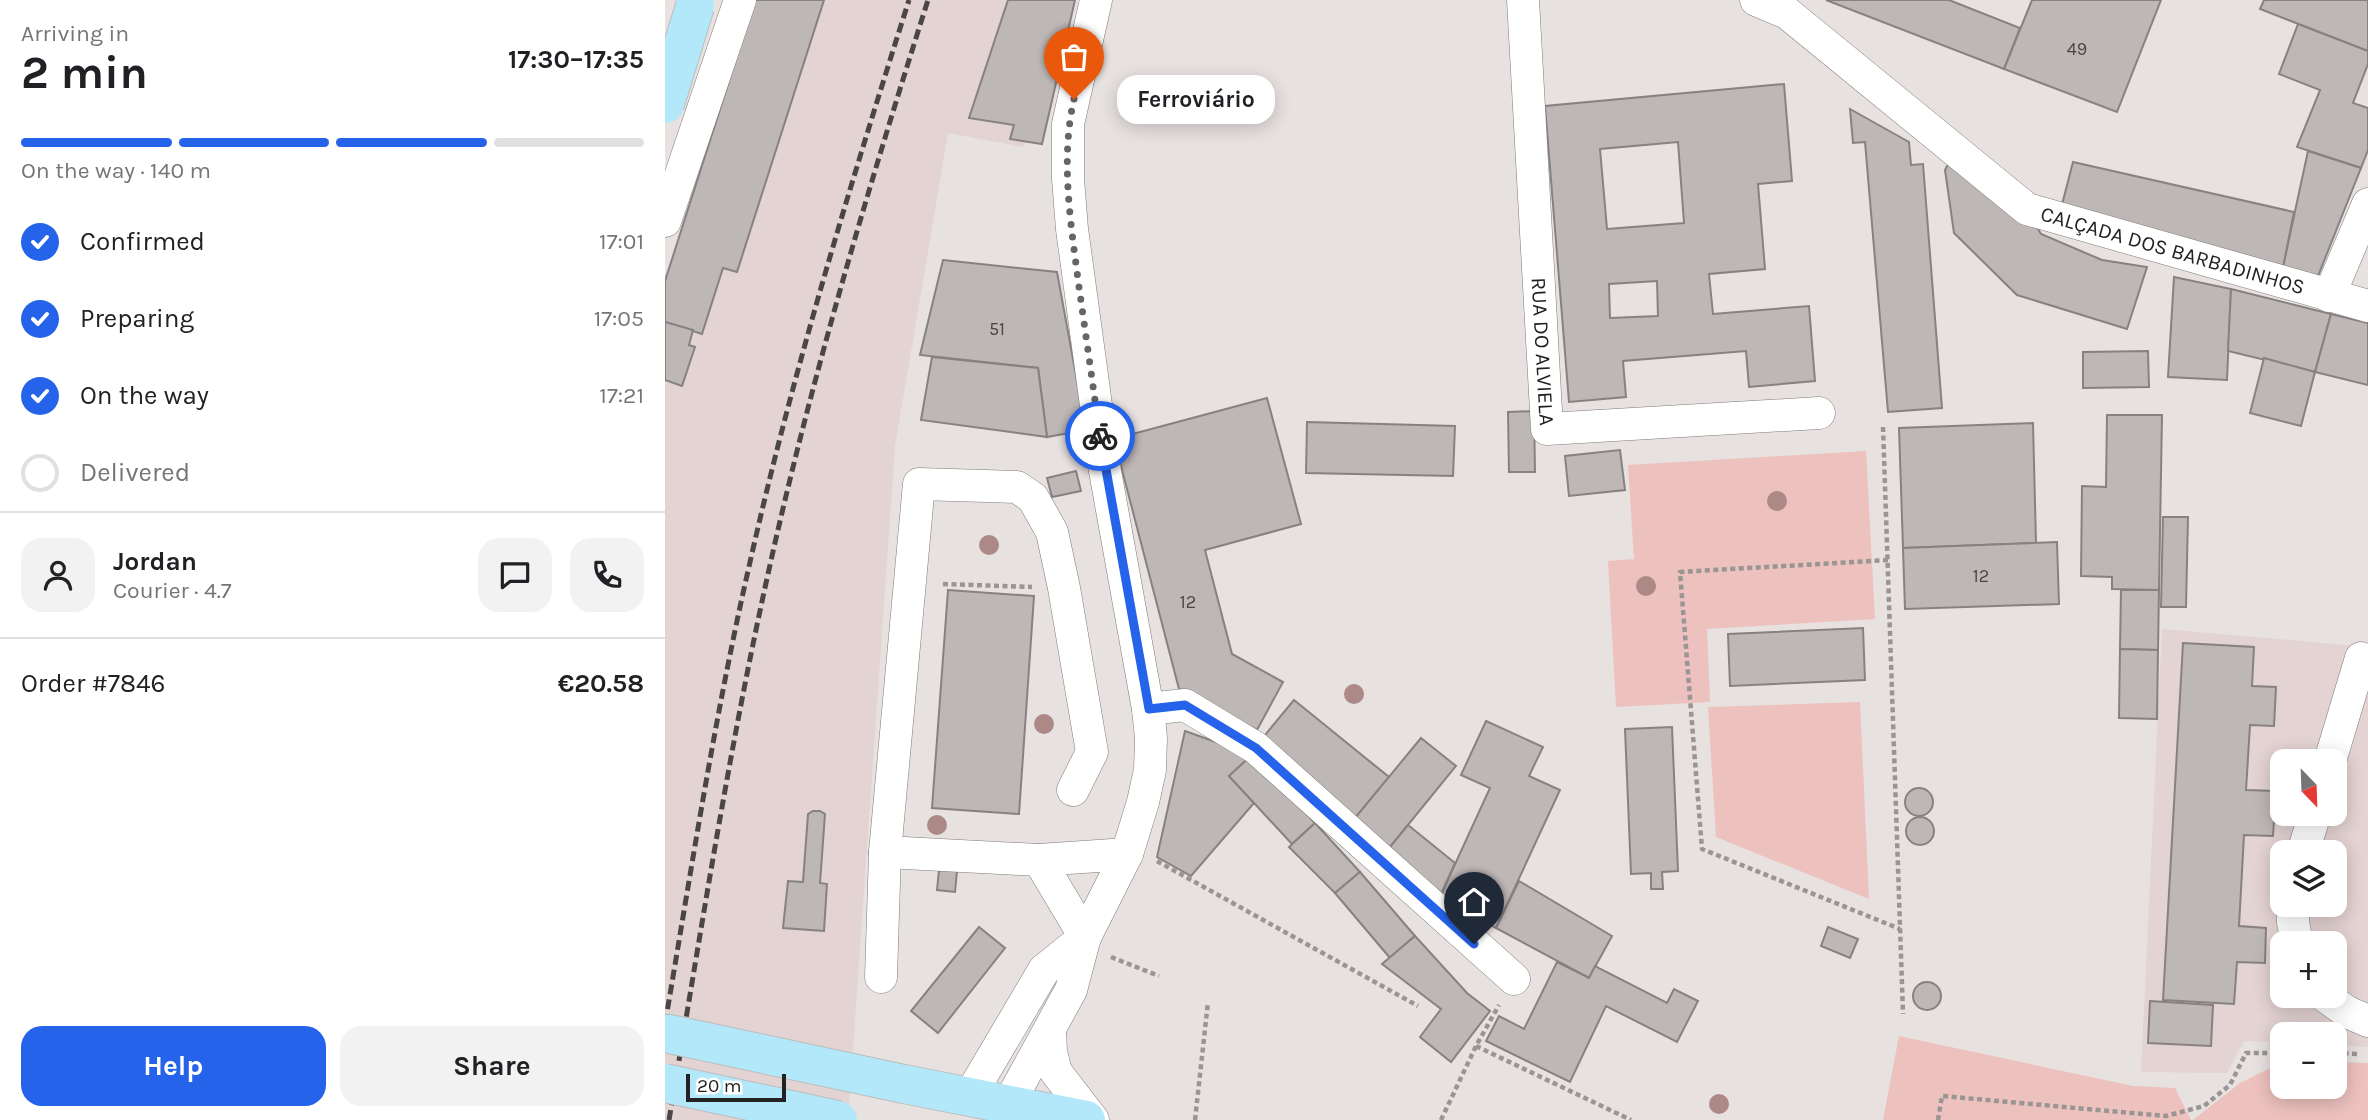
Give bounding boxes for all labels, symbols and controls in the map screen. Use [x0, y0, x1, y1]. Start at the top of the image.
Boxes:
text: Arriving in [21, 20, 129, 47]
pin [1044, 27, 1104, 99]
icon: bag [1055, 38, 1093, 76]
house number: 49 [2067, 38, 2087, 60]
text: 17:30–17:35 [508, 44, 644, 75]
text: 2 min [21, 46, 148, 100]
callout: Ferroviário [1116, 74, 1273, 124]
text: Ferroviário [1137, 86, 1255, 113]
text: On the way · 140 m [21, 157, 211, 184]
street label: CALÇADA DOS BARBADINHOS [2038, 202, 2308, 299]
icon: check [21, 223, 59, 261]
text: Confirmed [80, 226, 205, 257]
text: 17:01 [599, 228, 644, 255]
street label: RUA DO ALVIELA [1527, 277, 1559, 426]
icon: check [21, 300, 59, 338]
text: Preparing [80, 303, 194, 334]
text: 17:05 [594, 305, 644, 332]
house number: 51 [989, 318, 1005, 340]
icon: check [21, 377, 59, 415]
text: On the way [80, 380, 209, 411]
text: 17:21 [599, 382, 644, 409]
courier [1065, 401, 1135, 471]
icon: bike [1081, 417, 1119, 455]
text: Delivered [80, 457, 190, 488]
button: person [21, 538, 95, 612]
button: chat [478, 538, 552, 612]
button: phone [570, 538, 644, 612]
text: Jordan [113, 546, 197, 577]
house number: 12 [1973, 565, 1989, 587]
text: Courier · 4.7 [113, 577, 232, 604]
house number: 12 [1180, 591, 1196, 613]
text: Order #7846 [21, 668, 165, 699]
text: €20.58 [558, 668, 644, 699]
north arrow [2270, 749, 2347, 826]
map controls [2270, 749, 2347, 1099]
button: layers [2270, 840, 2347, 917]
pin [1444, 872, 1504, 944]
icon: home [1455, 883, 1493, 921]
button: + [2270, 931, 2347, 1008]
button: − [2270, 1022, 2347, 1099]
button: Help [21, 1026, 326, 1106]
button: Share [340, 1026, 644, 1106]
scale bar [686, 1071, 786, 1103]
text: 20 m [697, 1075, 742, 1097]

